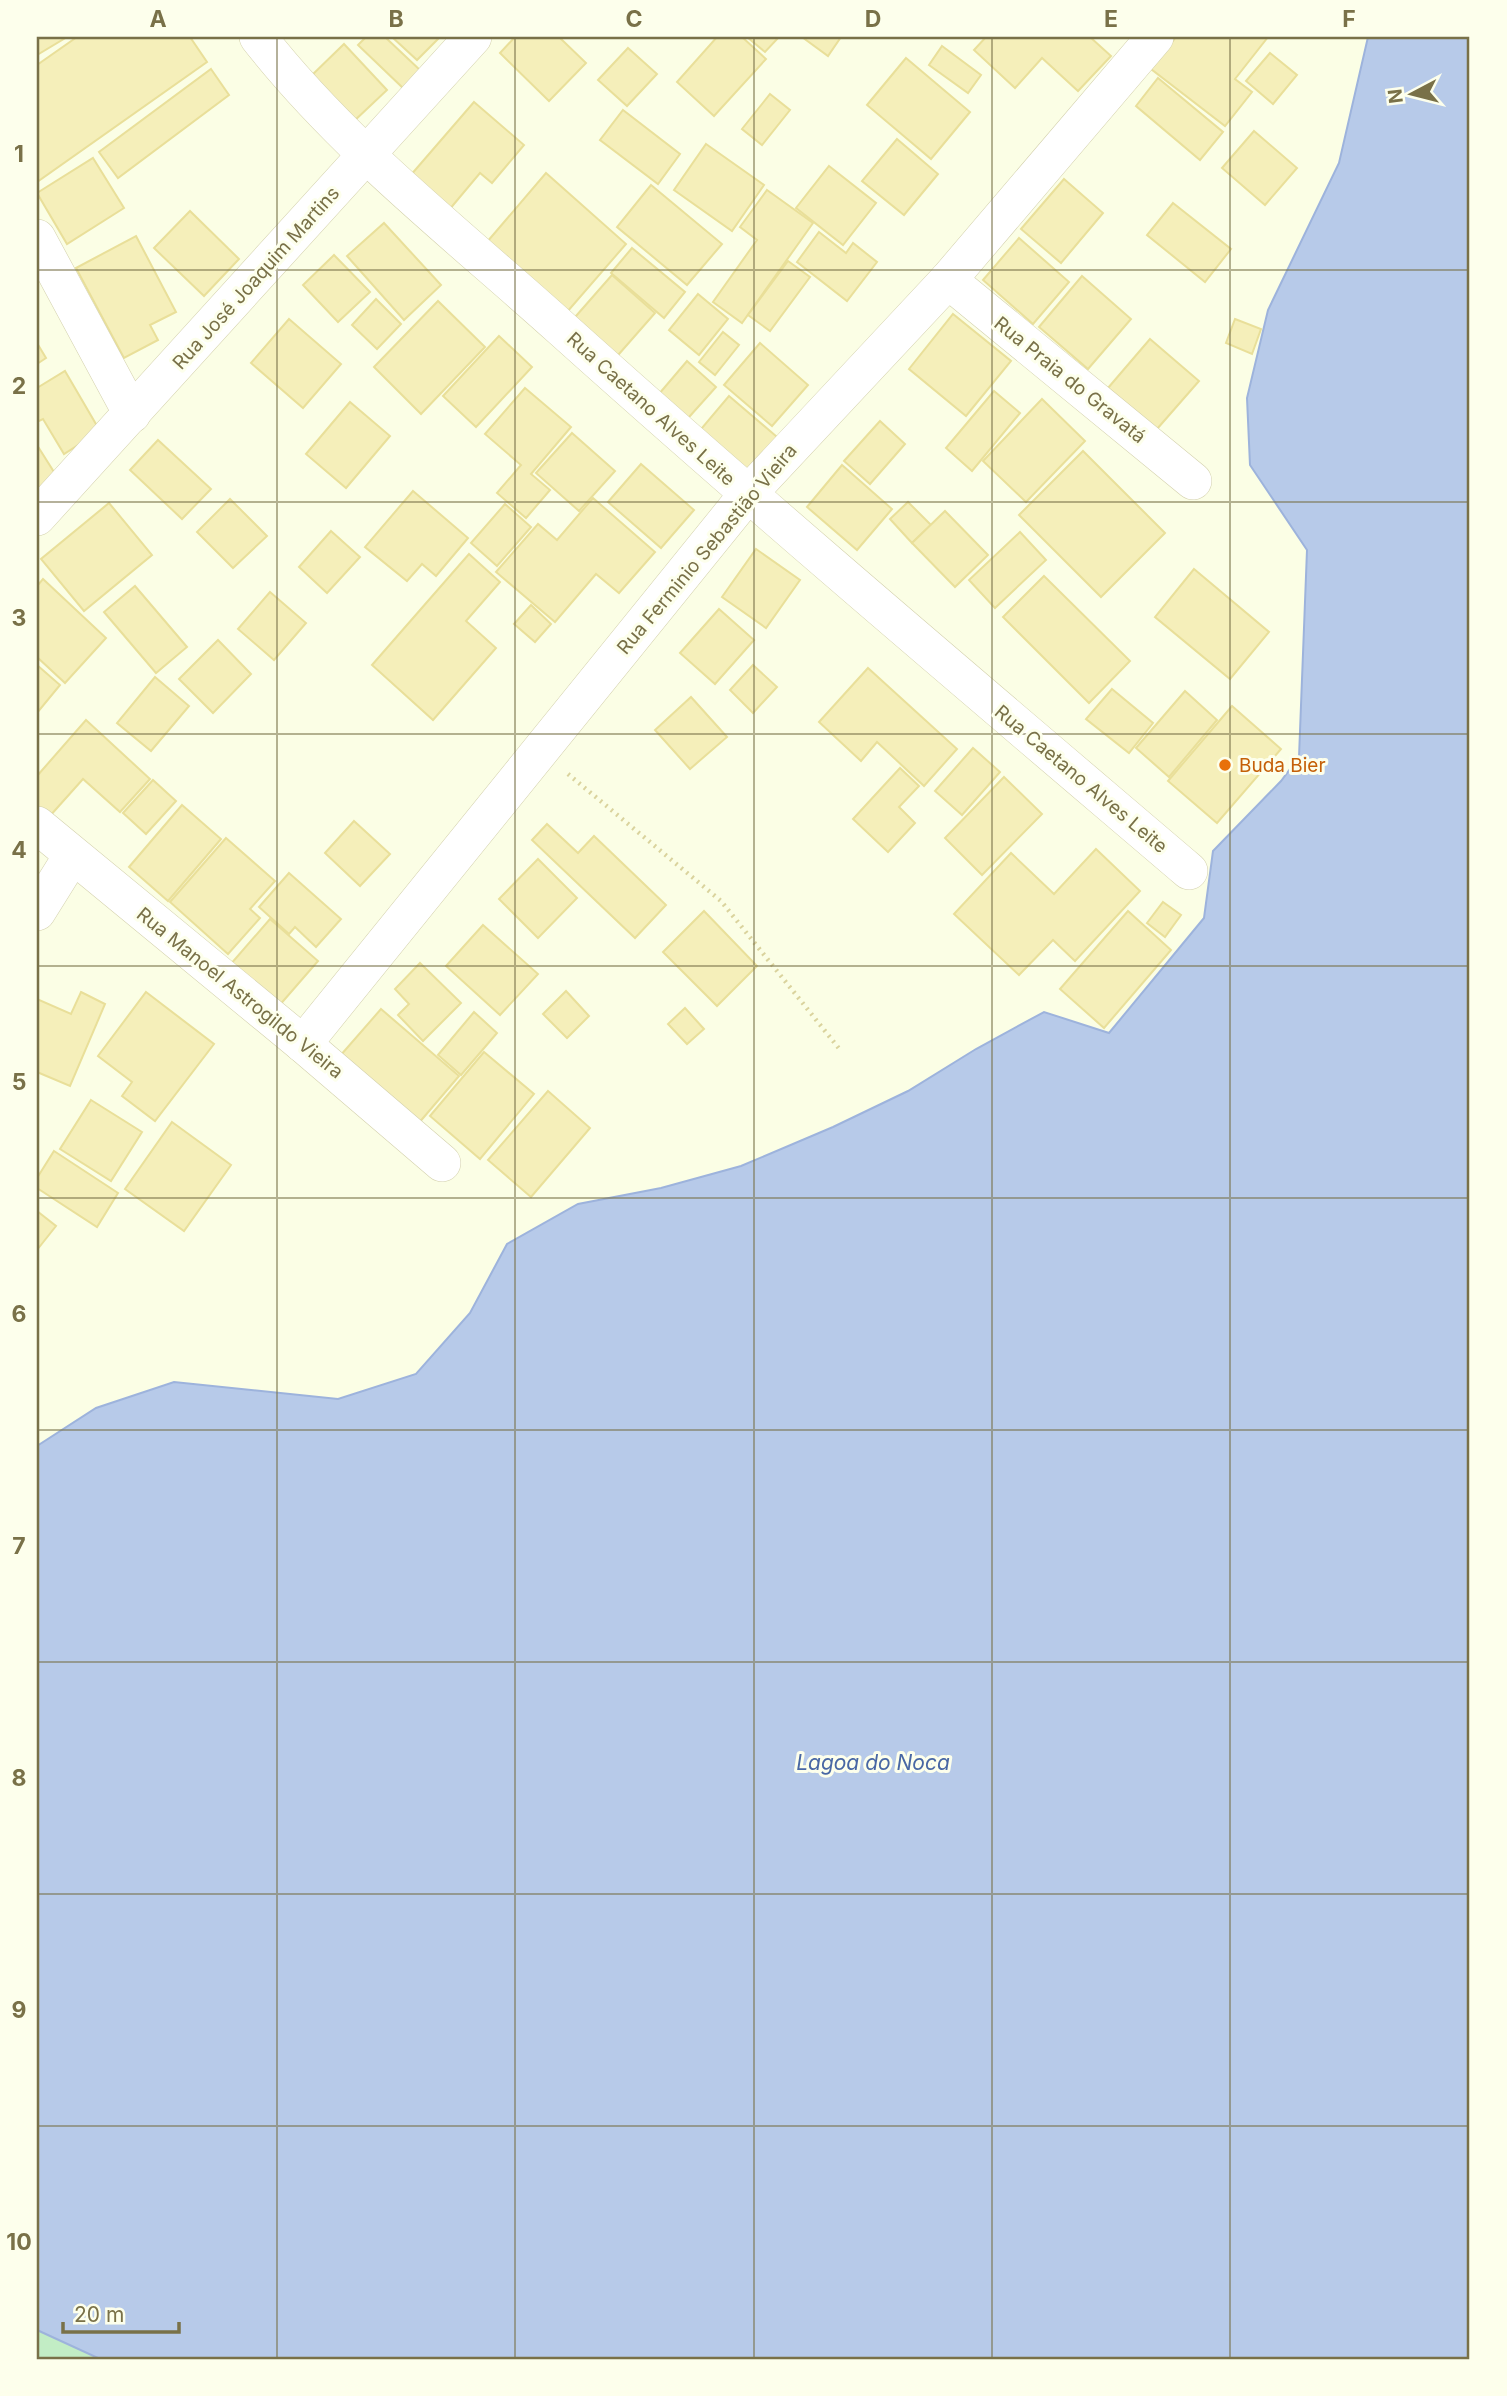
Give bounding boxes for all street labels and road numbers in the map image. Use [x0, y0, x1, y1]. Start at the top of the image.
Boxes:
street label: Rua José Joaquim Martins [168, 182, 344, 374]
street label: Rua Praia do Gravatá [990, 312, 1150, 448]
street label: Rua Caetano Alves Leite [562, 327, 740, 491]
street label: Rua Ferminio Sebastião Vieira [612, 439, 802, 659]
street label: Rua Caetano Alves Leite [990, 700, 1172, 858]
street label: Rua Manoel Astrogildo Vieira [132, 903, 348, 1083]

